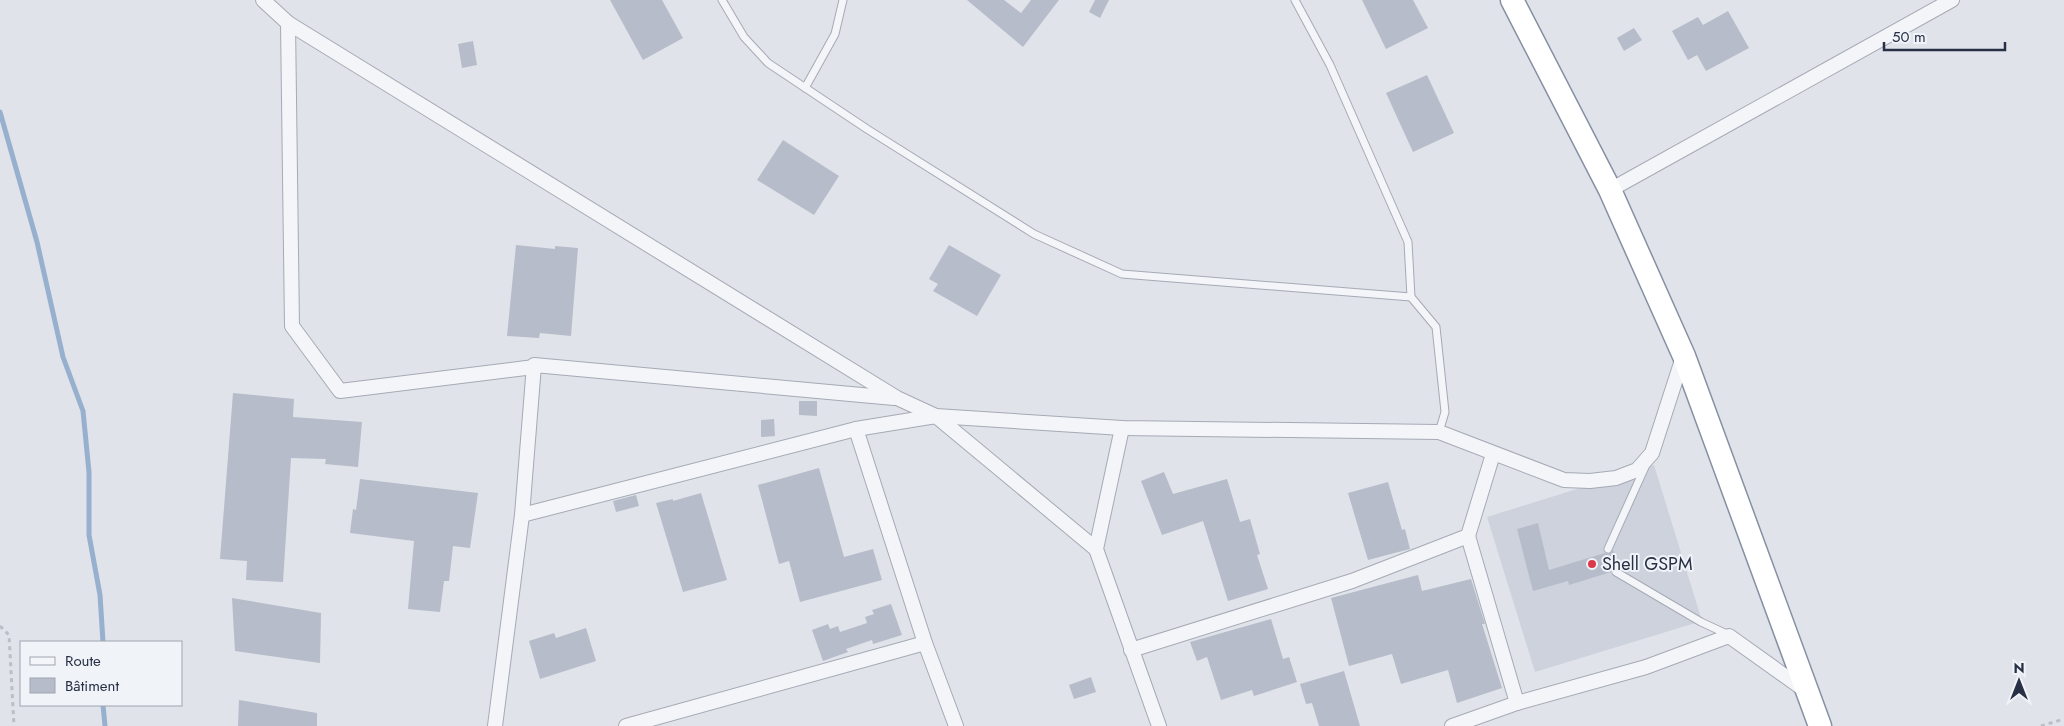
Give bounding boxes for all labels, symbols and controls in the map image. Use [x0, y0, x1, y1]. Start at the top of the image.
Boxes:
scale bar [1884, 20, 2005, 52]
text: 50 m [1892, 26, 1926, 48]
place label: Shell GSPM [1602, 551, 1693, 577]
marker: Shell GSPM [1586, 558, 1598, 570]
legend [20, 641, 182, 706]
text: Route [65, 650, 101, 672]
north arrow [1994, 656, 2044, 706]
text: N [2013, 658, 2025, 678]
text: Bâtiment [65, 675, 119, 697]

